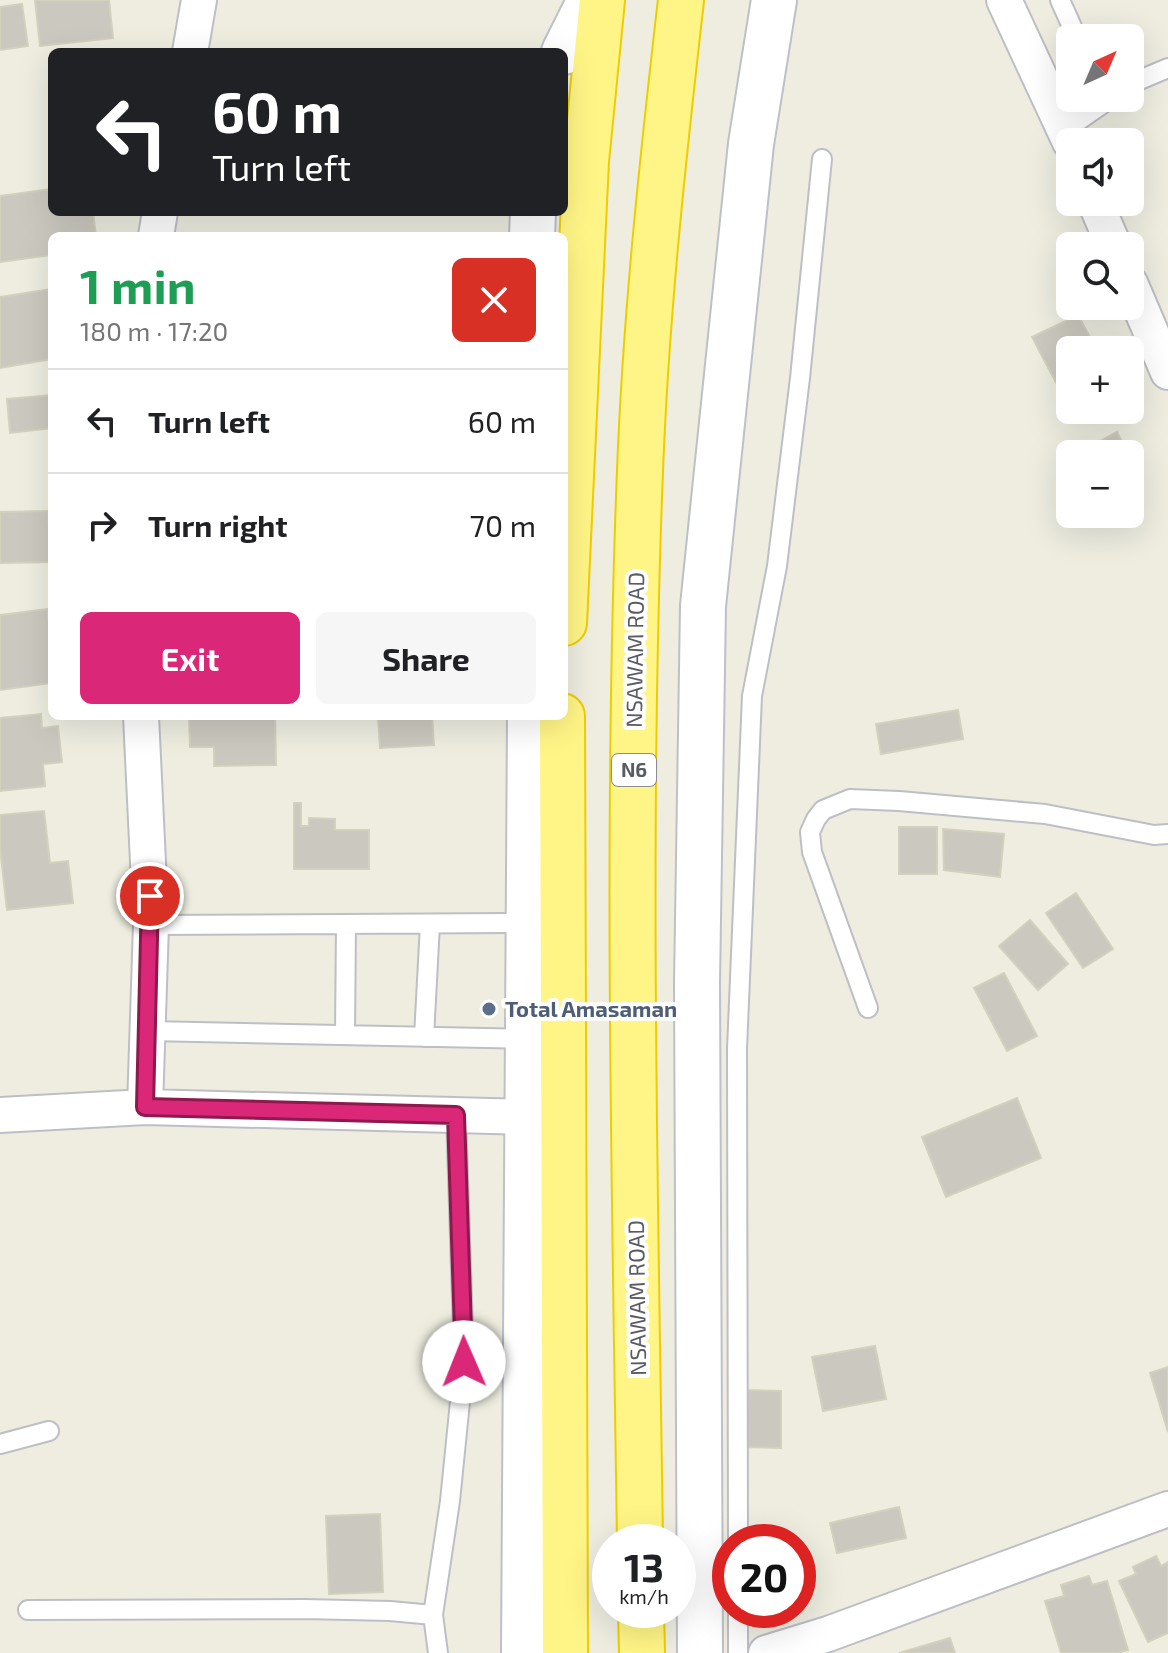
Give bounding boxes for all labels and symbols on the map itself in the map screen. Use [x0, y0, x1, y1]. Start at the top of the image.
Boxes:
north arrow [1056, 24, 1144, 112]
street label: NSAWAM ROAD [620, 572, 648, 728]
road number: N6 [612, 754, 656, 786]
pin [116, 862, 184, 930]
place label: Total Amasaman [505, 995, 677, 1021]
marker: Total Amasaman [480, 1000, 498, 1018]
street label: NSAWAM ROAD [622, 1220, 650, 1376]
position arrow [422, 1320, 506, 1404]
speed limit sign: 20 [712, 1524, 816, 1628]

